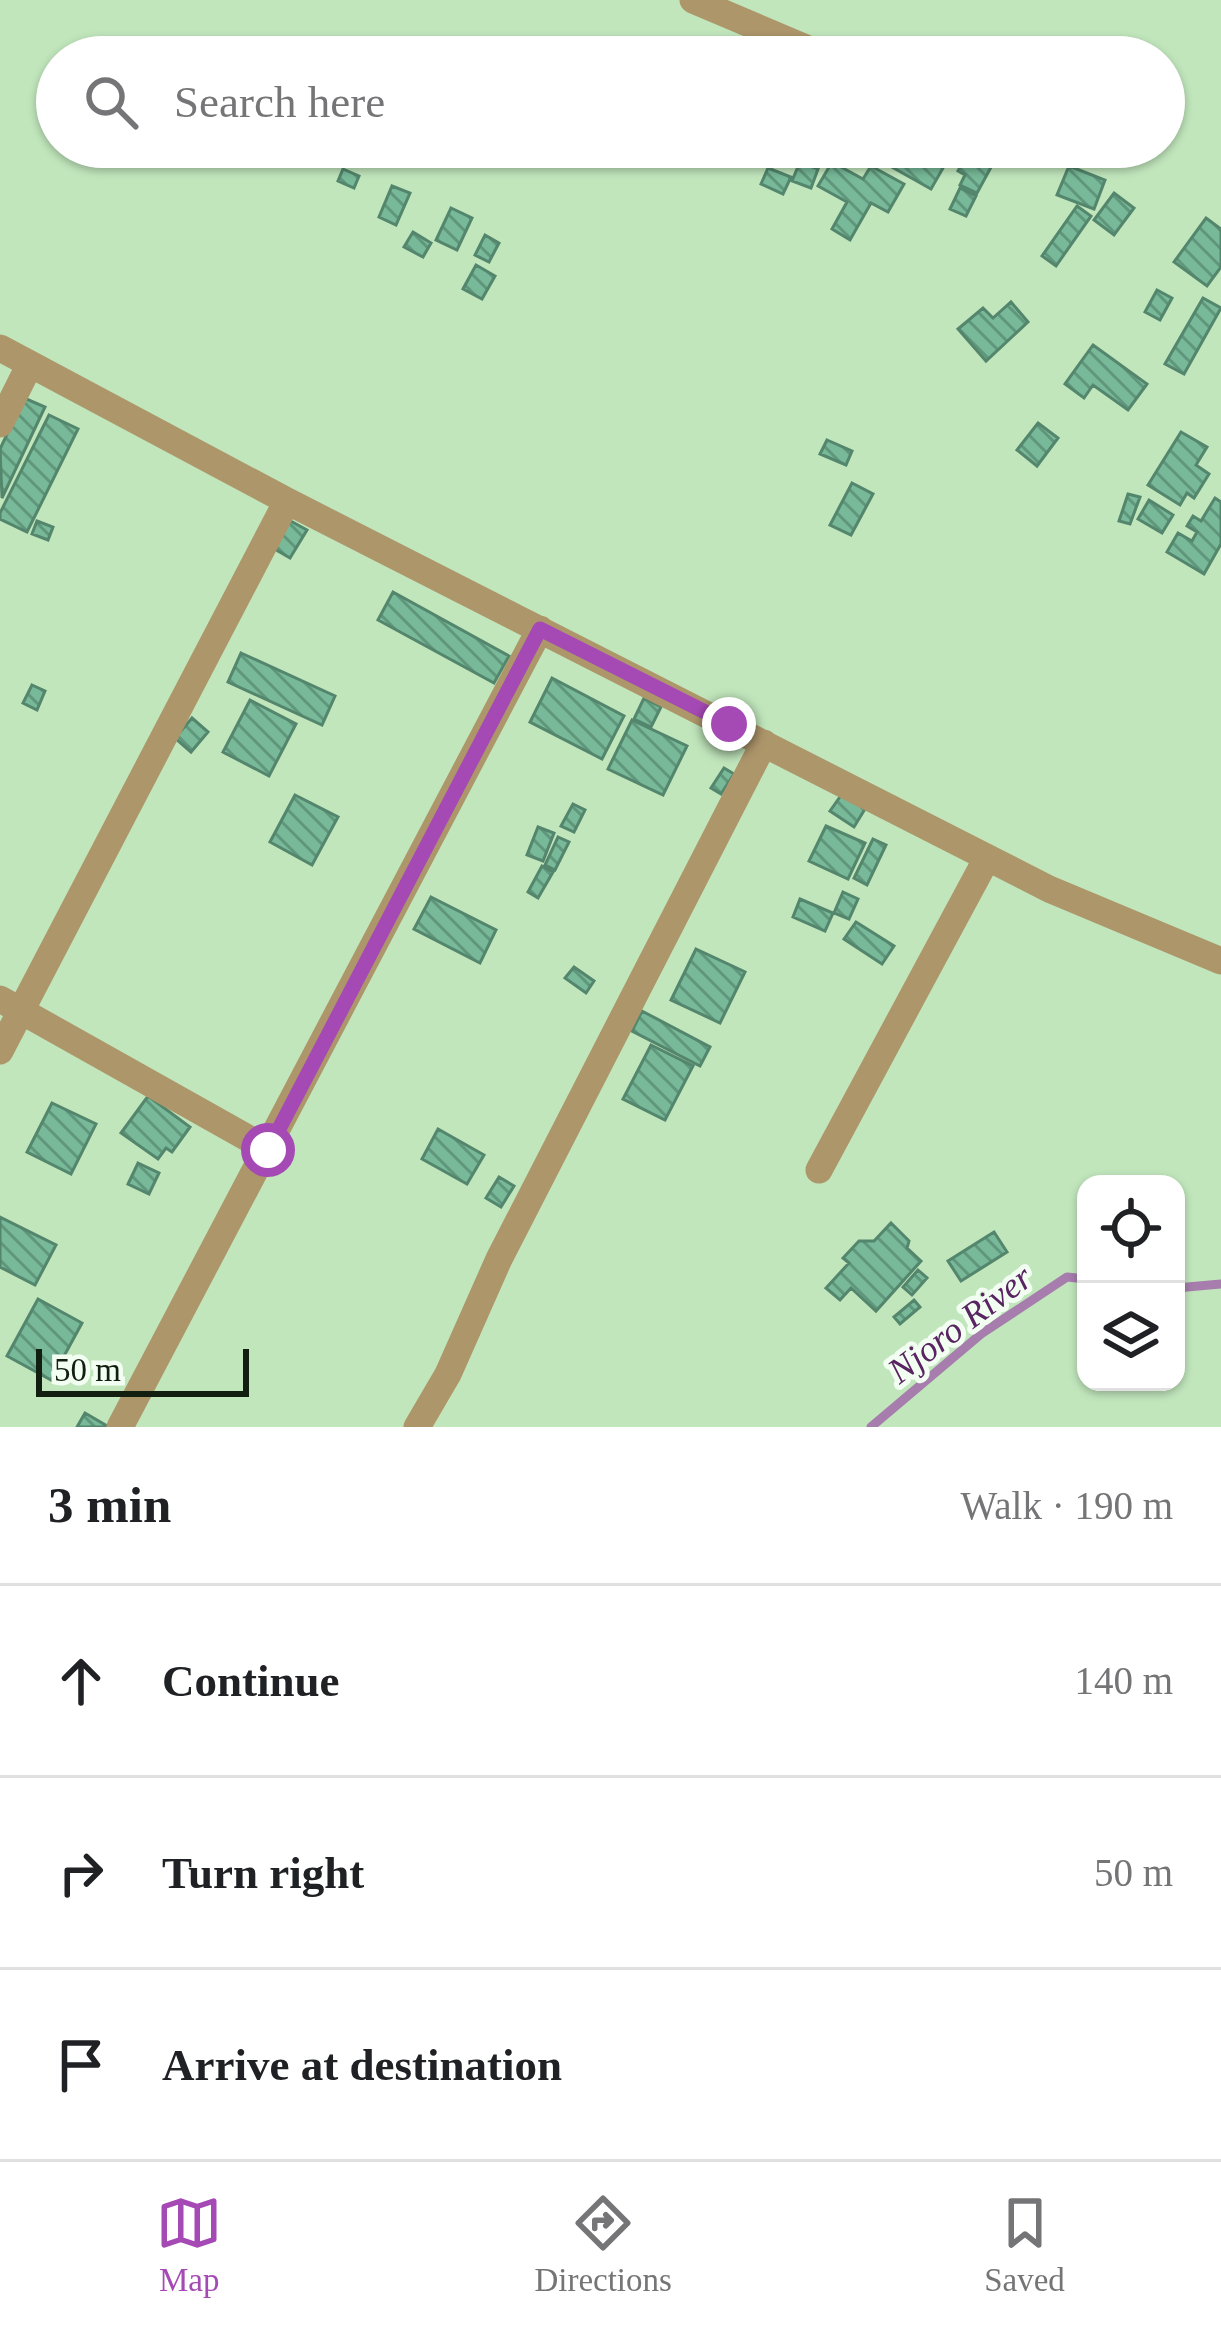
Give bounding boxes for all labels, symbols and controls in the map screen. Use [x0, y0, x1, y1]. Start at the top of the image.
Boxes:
search box [36, 36, 1185, 168]
icon: search [78, 69, 144, 135]
text: Search here [174, 77, 385, 127]
route end [702, 697, 756, 751]
route start [241, 1123, 295, 1177]
map controls [1077, 1175, 1185, 1391]
button: locate [1077, 1175, 1185, 1283]
water label: Njoro River [879, 1256, 1041, 1392]
button: layers [1077, 1283, 1185, 1391]
scale bar [36, 1343, 249, 1396]
text: 50 m [54, 1352, 121, 1388]
text: 3 min [48, 1477, 171, 1533]
text: Walk · 190 m [961, 1484, 1173, 1527]
icon: ahead [48, 1648, 114, 1714]
text: Continue [162, 1656, 340, 1706]
text: 140 m [1074, 1659, 1173, 1702]
icon: right [48, 1840, 114, 1906]
text: Turn right [162, 1848, 364, 1898]
text: 50 m [1094, 1851, 1173, 1894]
icon: arrive [48, 2032, 114, 2098]
text: Arrive at destination [162, 2040, 562, 2090]
tab: Map [156, 2190, 222, 2299]
tab: Directions [534, 2190, 672, 2299]
tab: Saved [984, 2190, 1065, 2299]

